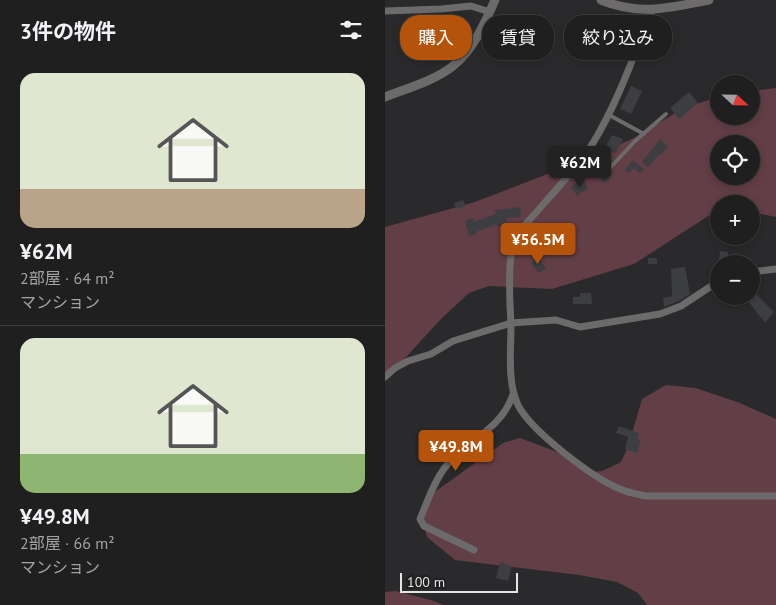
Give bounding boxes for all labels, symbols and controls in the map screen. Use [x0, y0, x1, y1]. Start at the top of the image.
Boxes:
chip: 購入 [400, 15, 472, 60]
chip: 賃貸 [482, 15, 554, 60]
chip: 絞り込み [564, 15, 672, 60]
icon: filters [337, 16, 365, 44]
text: 3件の物件 [20, 18, 116, 45]
north arrow [710, 75, 760, 125]
map controls [710, 75, 760, 305]
icon: home [148, 105, 238, 195]
button: locate [710, 135, 760, 185]
pin: ¥62M [550, 146, 610, 188]
text: ¥62M [560, 152, 600, 172]
button: + [710, 195, 760, 245]
pin: ¥56.5M [497, 222, 579, 265]
text: ¥56.5M [511, 229, 565, 249]
text: ¥62M [20, 238, 73, 265]
button: − [710, 255, 760, 305]
text: 2部屋 · 64 m² [20, 268, 115, 288]
text: マンション [20, 292, 100, 312]
icon: home [148, 371, 238, 461]
pin: ¥49.8M [415, 430, 497, 472]
text: ¥49.8M [429, 436, 483, 456]
text: ¥49.8M [20, 503, 90, 530]
text: 2部屋 · 66 m² [20, 533, 115, 553]
text: マンション [20, 557, 100, 577]
scale bar [400, 570, 517, 593]
text: 100 m [407, 573, 445, 591]

